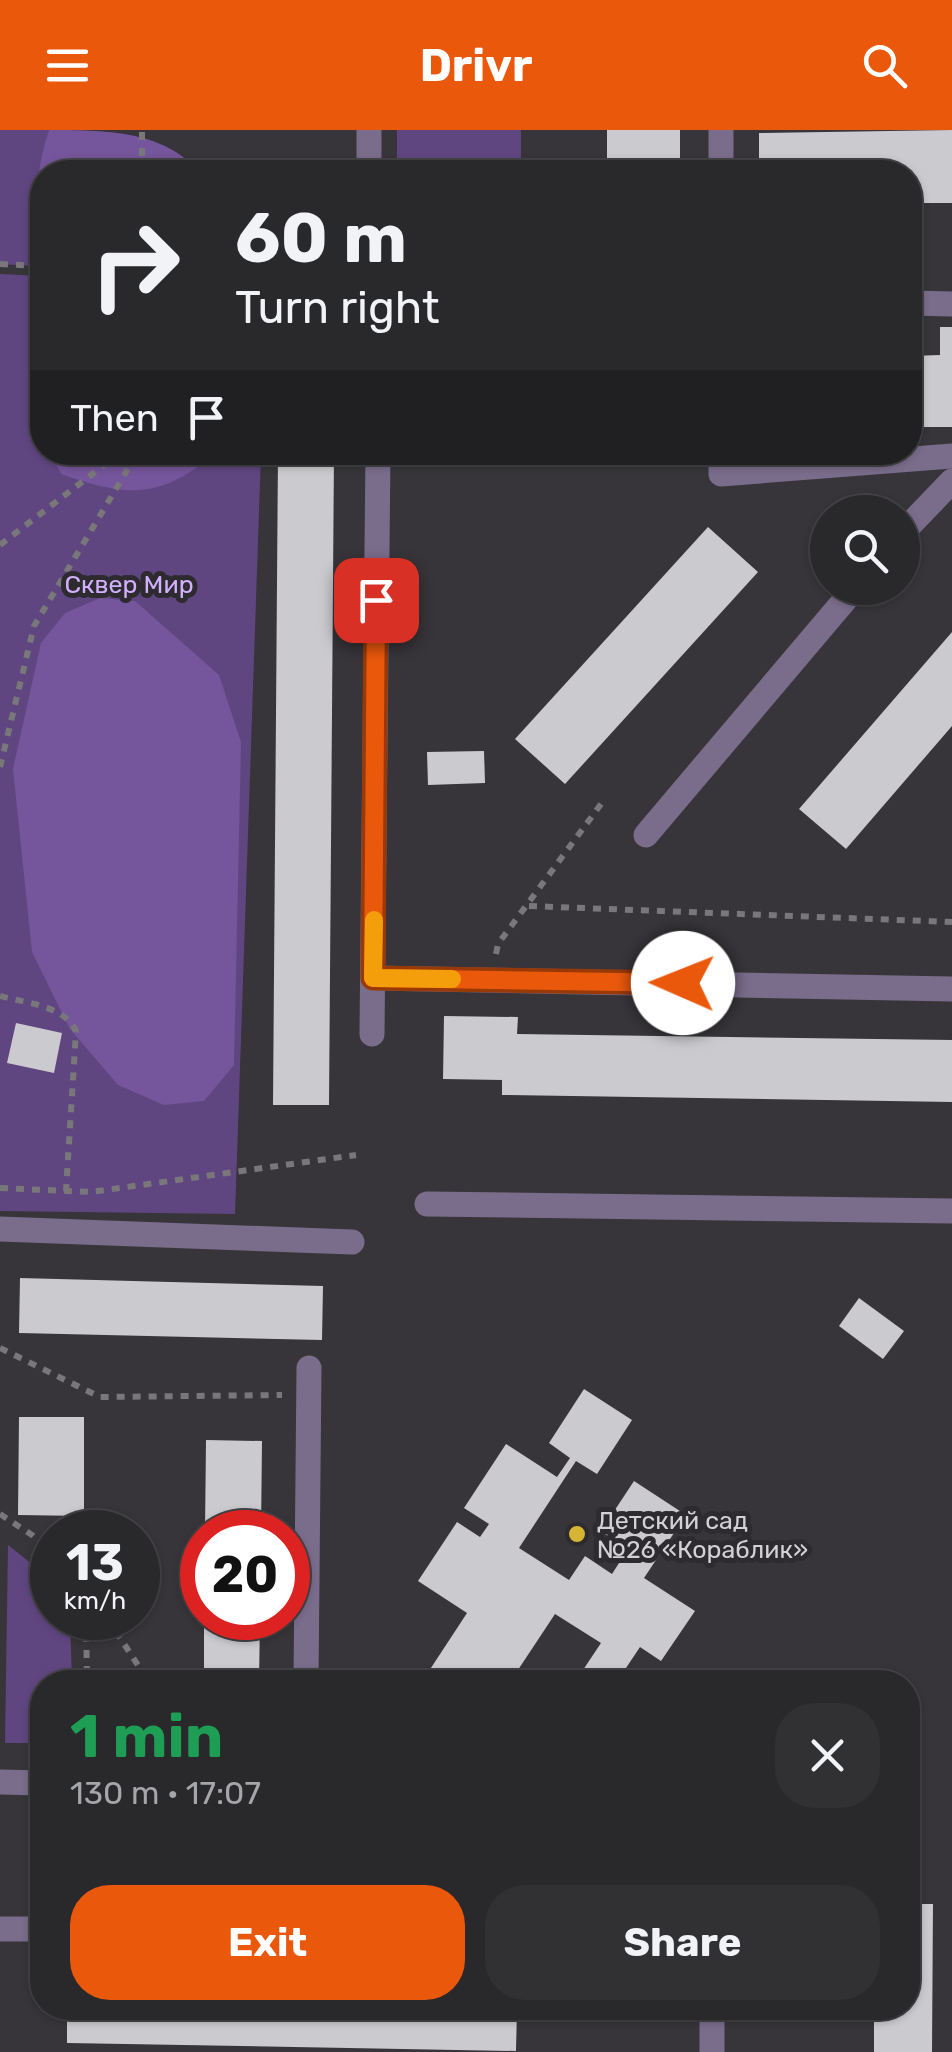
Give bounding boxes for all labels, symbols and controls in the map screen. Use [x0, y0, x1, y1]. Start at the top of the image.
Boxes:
icon: menu [40, 38, 95, 93]
icon: search [857, 38, 912, 93]
text: Drivr [420, 39, 532, 92]
text: 60 m [235, 197, 407, 280]
icon: right [70, 200, 200, 330]
text: Turn right [235, 281, 439, 334]
icon: arrive [179, 390, 234, 445]
text: Then [70, 395, 159, 441]
map controls [810, 495, 920, 605]
button: search [810, 495, 920, 605]
pin [334, 558, 419, 643]
park label: Сквер Мир [64, 570, 194, 599]
icon: arrive [349, 573, 404, 628]
position arrow [631, 931, 735, 1035]
place label: Детский сад №26 «Кораблик» [597, 1506, 808, 1564]
speed limit sign: 20 [180, 1510, 310, 1640]
marker: Детский сад №26 «Кораблик» [566, 1523, 588, 1545]
text: 13 [66, 1533, 124, 1593]
text: km/h [64, 1586, 126, 1615]
text: 1 min [70, 1701, 223, 1772]
button: close [775, 1703, 880, 1808]
text: 130 m · 17:07 [70, 1774, 261, 1812]
button: Exit [70, 1885, 465, 2000]
button: Share [485, 1885, 880, 2000]

